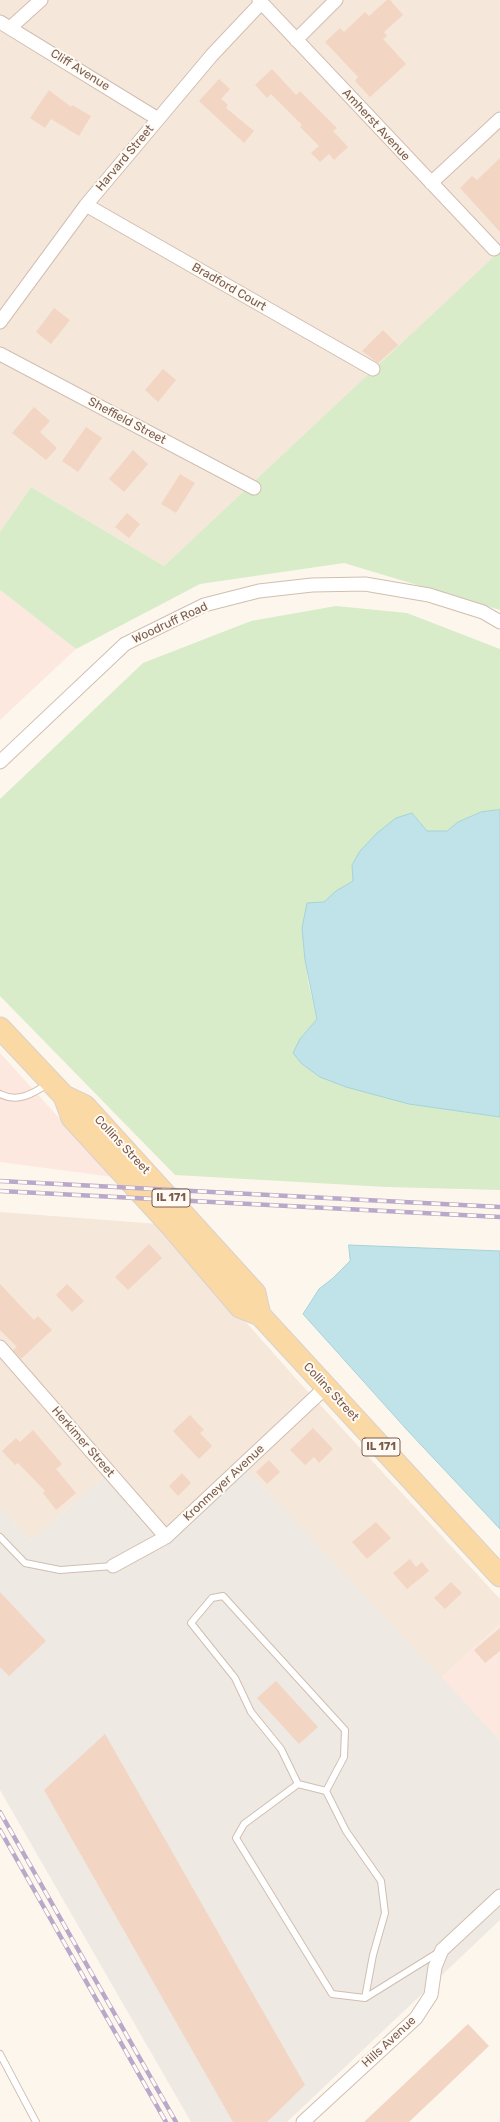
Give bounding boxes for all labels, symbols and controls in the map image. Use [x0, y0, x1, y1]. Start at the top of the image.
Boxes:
street label: Cliff Avenue [48, 46, 112, 94]
street label: Amherst Avenue [339, 86, 413, 164]
street label: Harvard Street [93, 122, 157, 194]
street label: Bradford Court [189, 260, 269, 314]
street label: Sheffield Street [86, 394, 168, 448]
street label: Woodruff Road [130, 599, 210, 647]
street label: Collins Street [91, 1113, 153, 1177]
road number: IL 171 [152, 1189, 190, 1207]
street label: Collins Street [300, 1360, 362, 1424]
street label: Herkimer Street [49, 1404, 117, 1480]
road number: IL 171 [362, 1438, 400, 1456]
street label: Kronmeyer Avenue [180, 1442, 268, 1524]
street label: Hills Avenue [359, 2013, 419, 2071]

